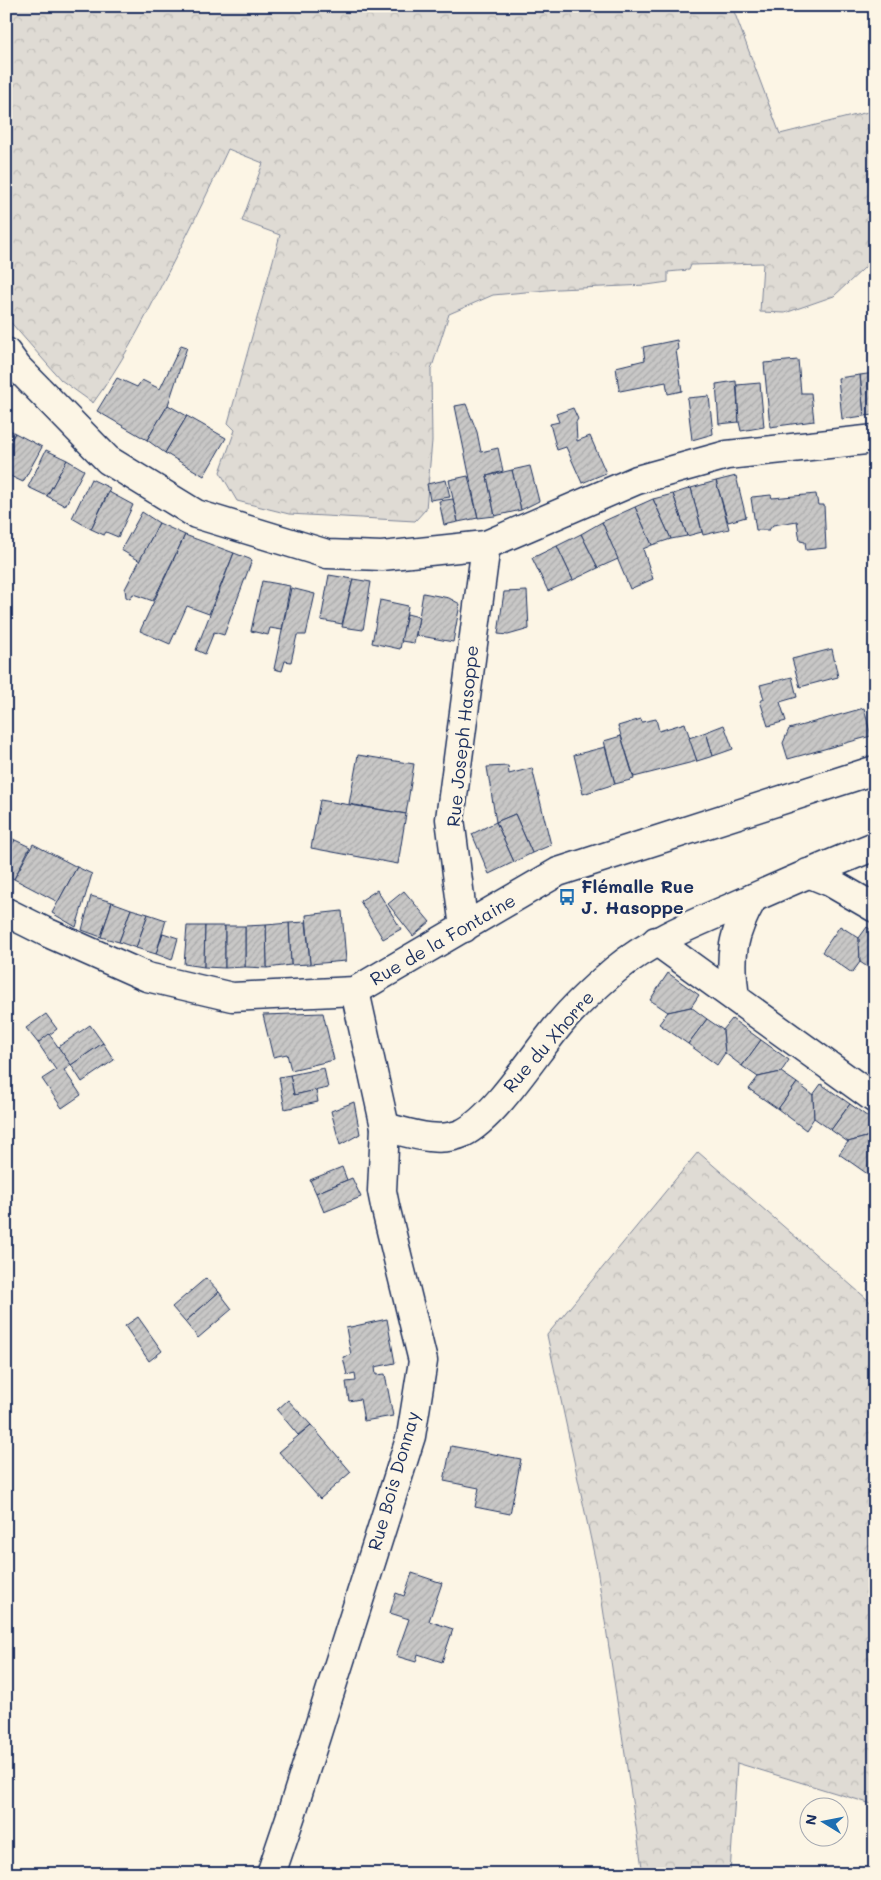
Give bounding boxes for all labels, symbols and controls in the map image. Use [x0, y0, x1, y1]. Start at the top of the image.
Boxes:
street label: Rue Joseph Hasoppe [441, 644, 483, 828]
place label: Flémalle Rue J. Hasoppe [581, 874, 694, 919]
bus stop icon: Flémalle Rue J. Hasoppe [557, 887, 577, 907]
street label: Rue de la Fontaine [365, 888, 520, 991]
street label: Rue du Xhorre [497, 985, 599, 1097]
street label: Rue Bois Donnay [362, 1408, 424, 1553]
north arrow [798, 1798, 848, 1848]
text: N [800, 1813, 821, 1827]

